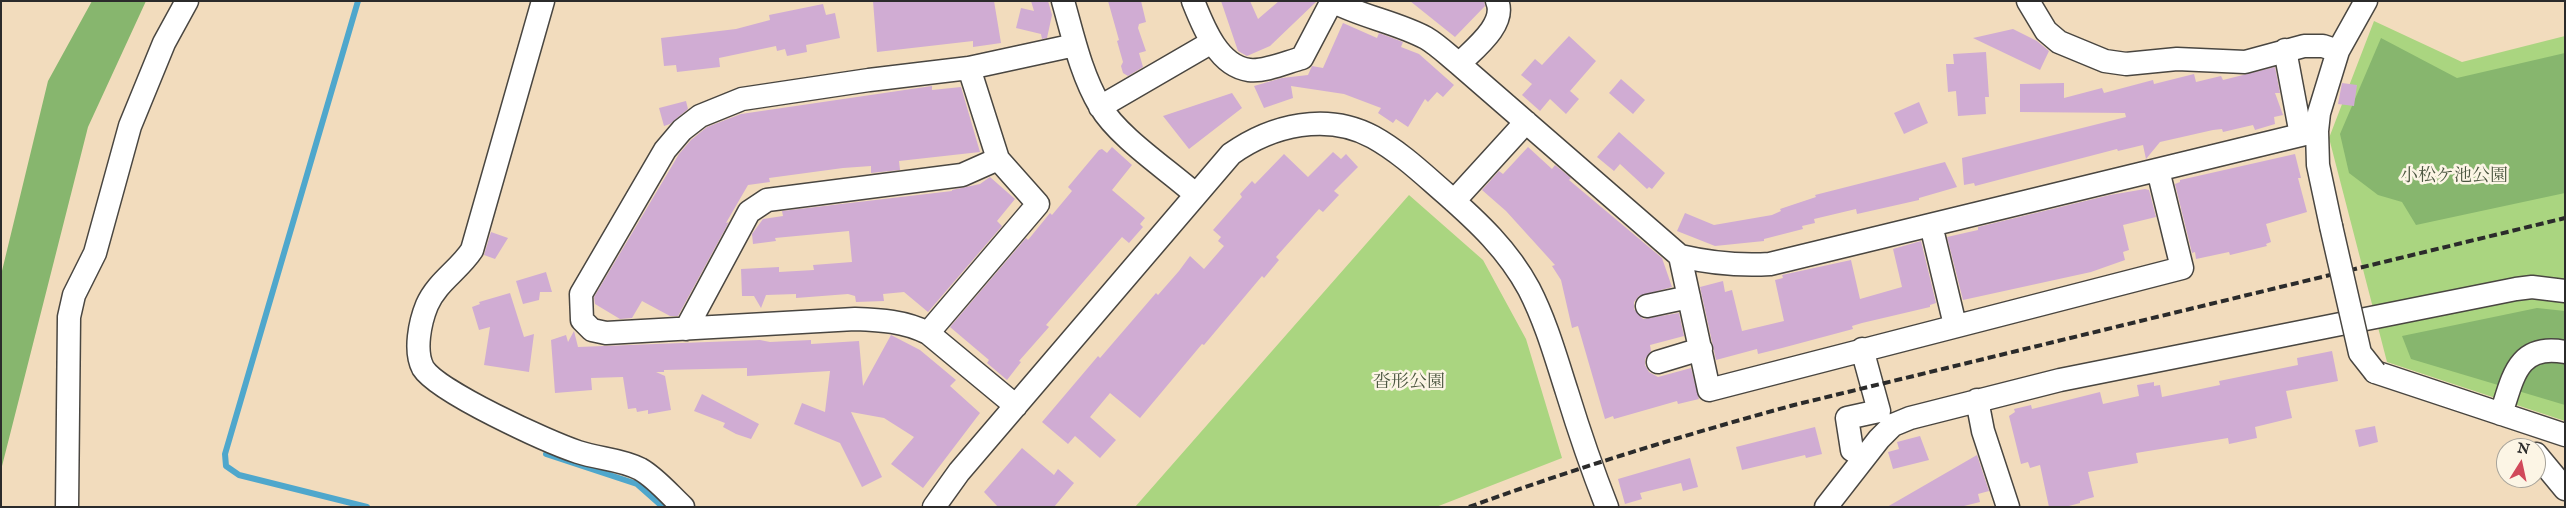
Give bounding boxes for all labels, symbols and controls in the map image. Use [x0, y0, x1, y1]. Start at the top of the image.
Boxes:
park label: 小松ケ池公園 [2400, 166, 2508, 188]
park label: 沓形公園 [1373, 372, 1445, 394]
north arrow [2496, 438, 2546, 488]
text: N [2516, 439, 2531, 459]

